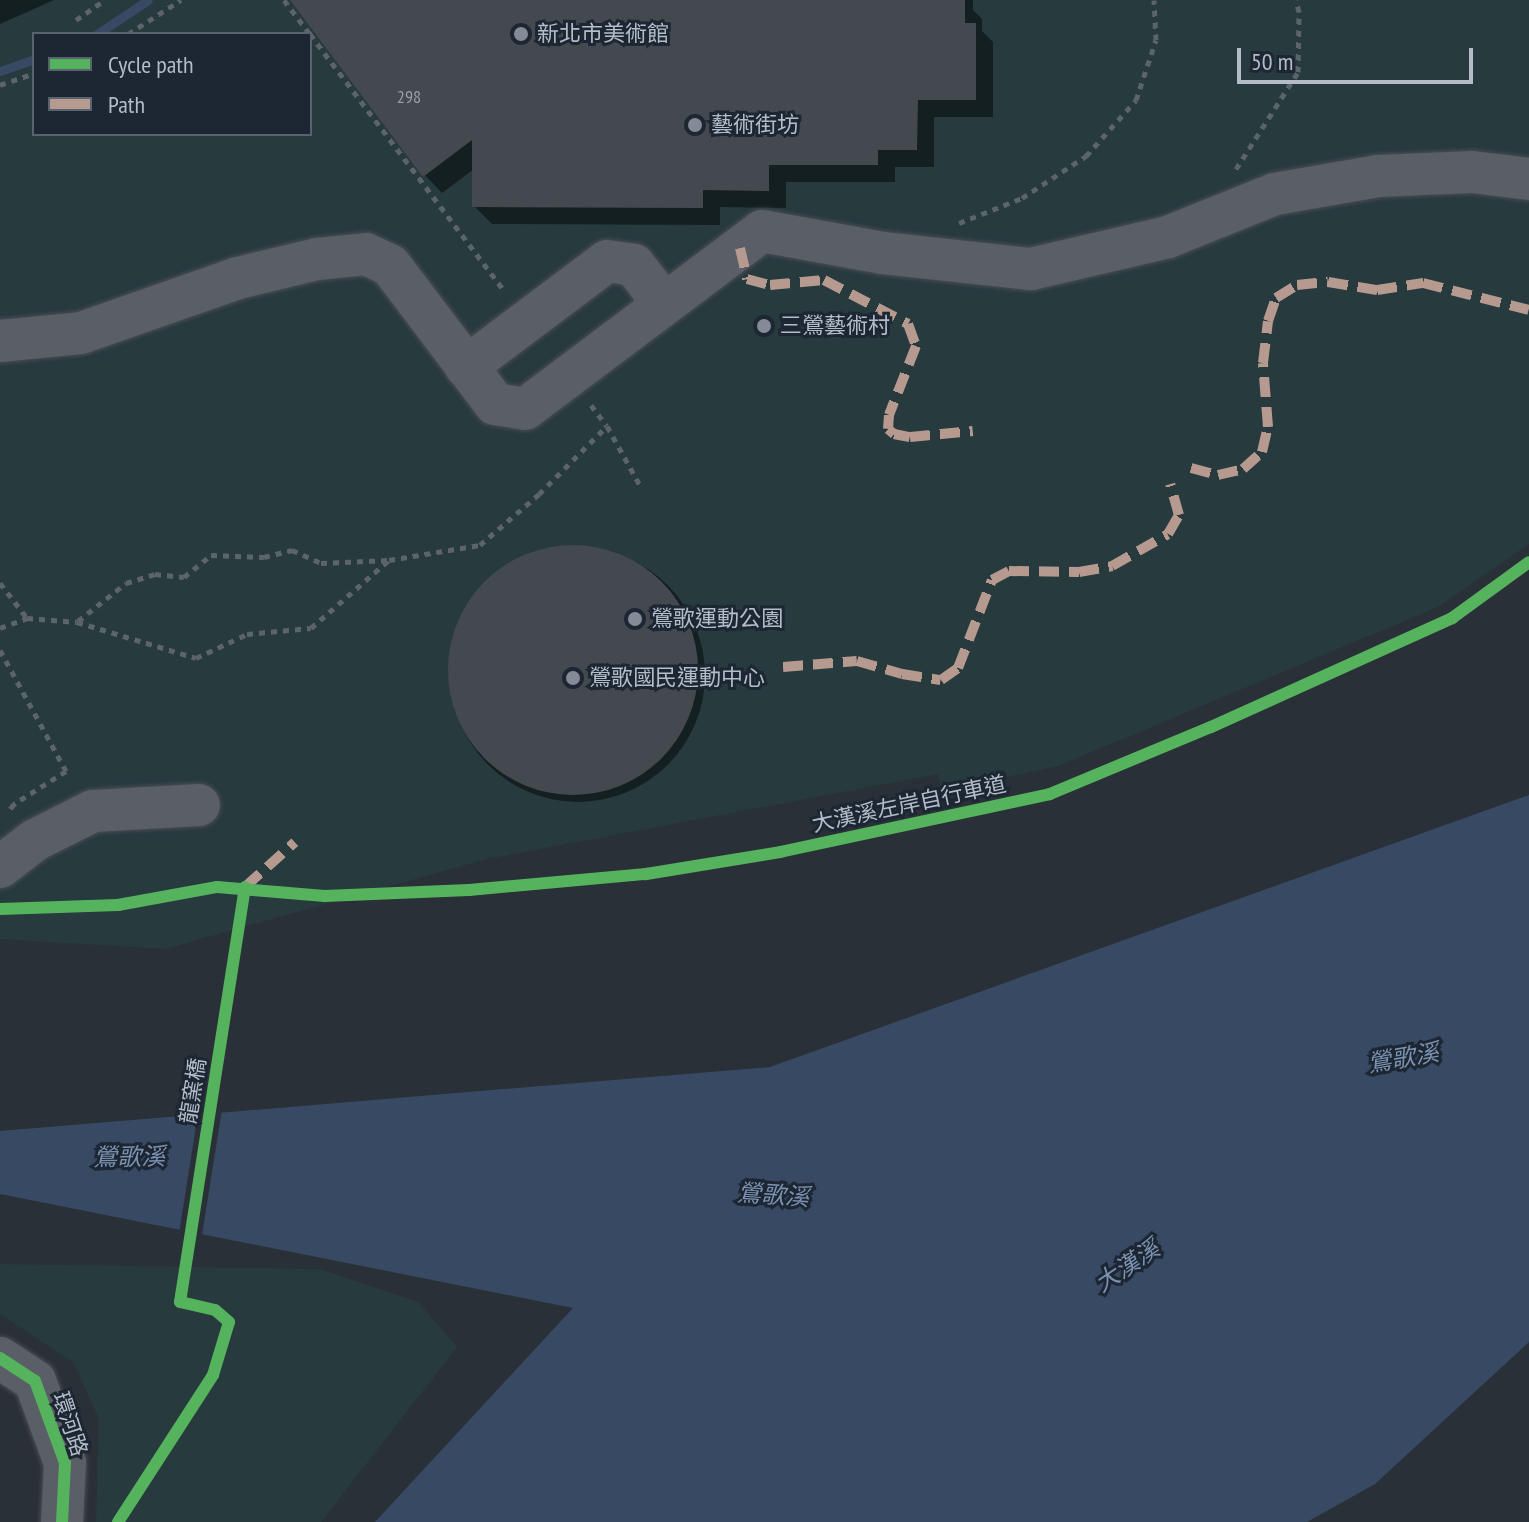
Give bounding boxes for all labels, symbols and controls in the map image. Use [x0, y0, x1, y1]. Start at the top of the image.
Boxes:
place label: 新北市美術館 [537, 21, 669, 47]
marker: 新北市美術館 [512, 25, 530, 43]
legend [32, 32, 312, 136]
scale bar [1241, 32, 1477, 82]
text: 50 m [1251, 46, 1293, 77]
text: Cycle path [108, 49, 194, 80]
house number: 298 [397, 86, 421, 108]
text: Path [108, 89, 145, 120]
place label: 藝術街坊 [711, 112, 799, 138]
marker: 藝術街坊 [686, 116, 704, 134]
place label: 三鶯藝術村 [780, 313, 890, 339]
marker: 三鶯藝術村 [755, 317, 773, 335]
place label: 鶯歌運動公園 [651, 606, 783, 632]
marker: 鶯歌運動公園 [626, 610, 644, 628]
place label: 鶯歌國民運動中心 [589, 665, 765, 691]
marker: 鶯歌國民運動中心 [564, 669, 582, 687]
street label: 大漢溪左岸自行車道 [809, 771, 1009, 837]
water label: 鶯歌溪 [1365, 1038, 1441, 1078]
street label: 龍窯橋 [175, 1056, 211, 1126]
water label: 鶯歌溪 [93, 1142, 165, 1172]
water label: 鶯歌溪 [736, 1178, 810, 1212]
water label: 大漢溪 [1089, 1234, 1165, 1298]
street label: 環河路 [47, 1389, 93, 1459]

